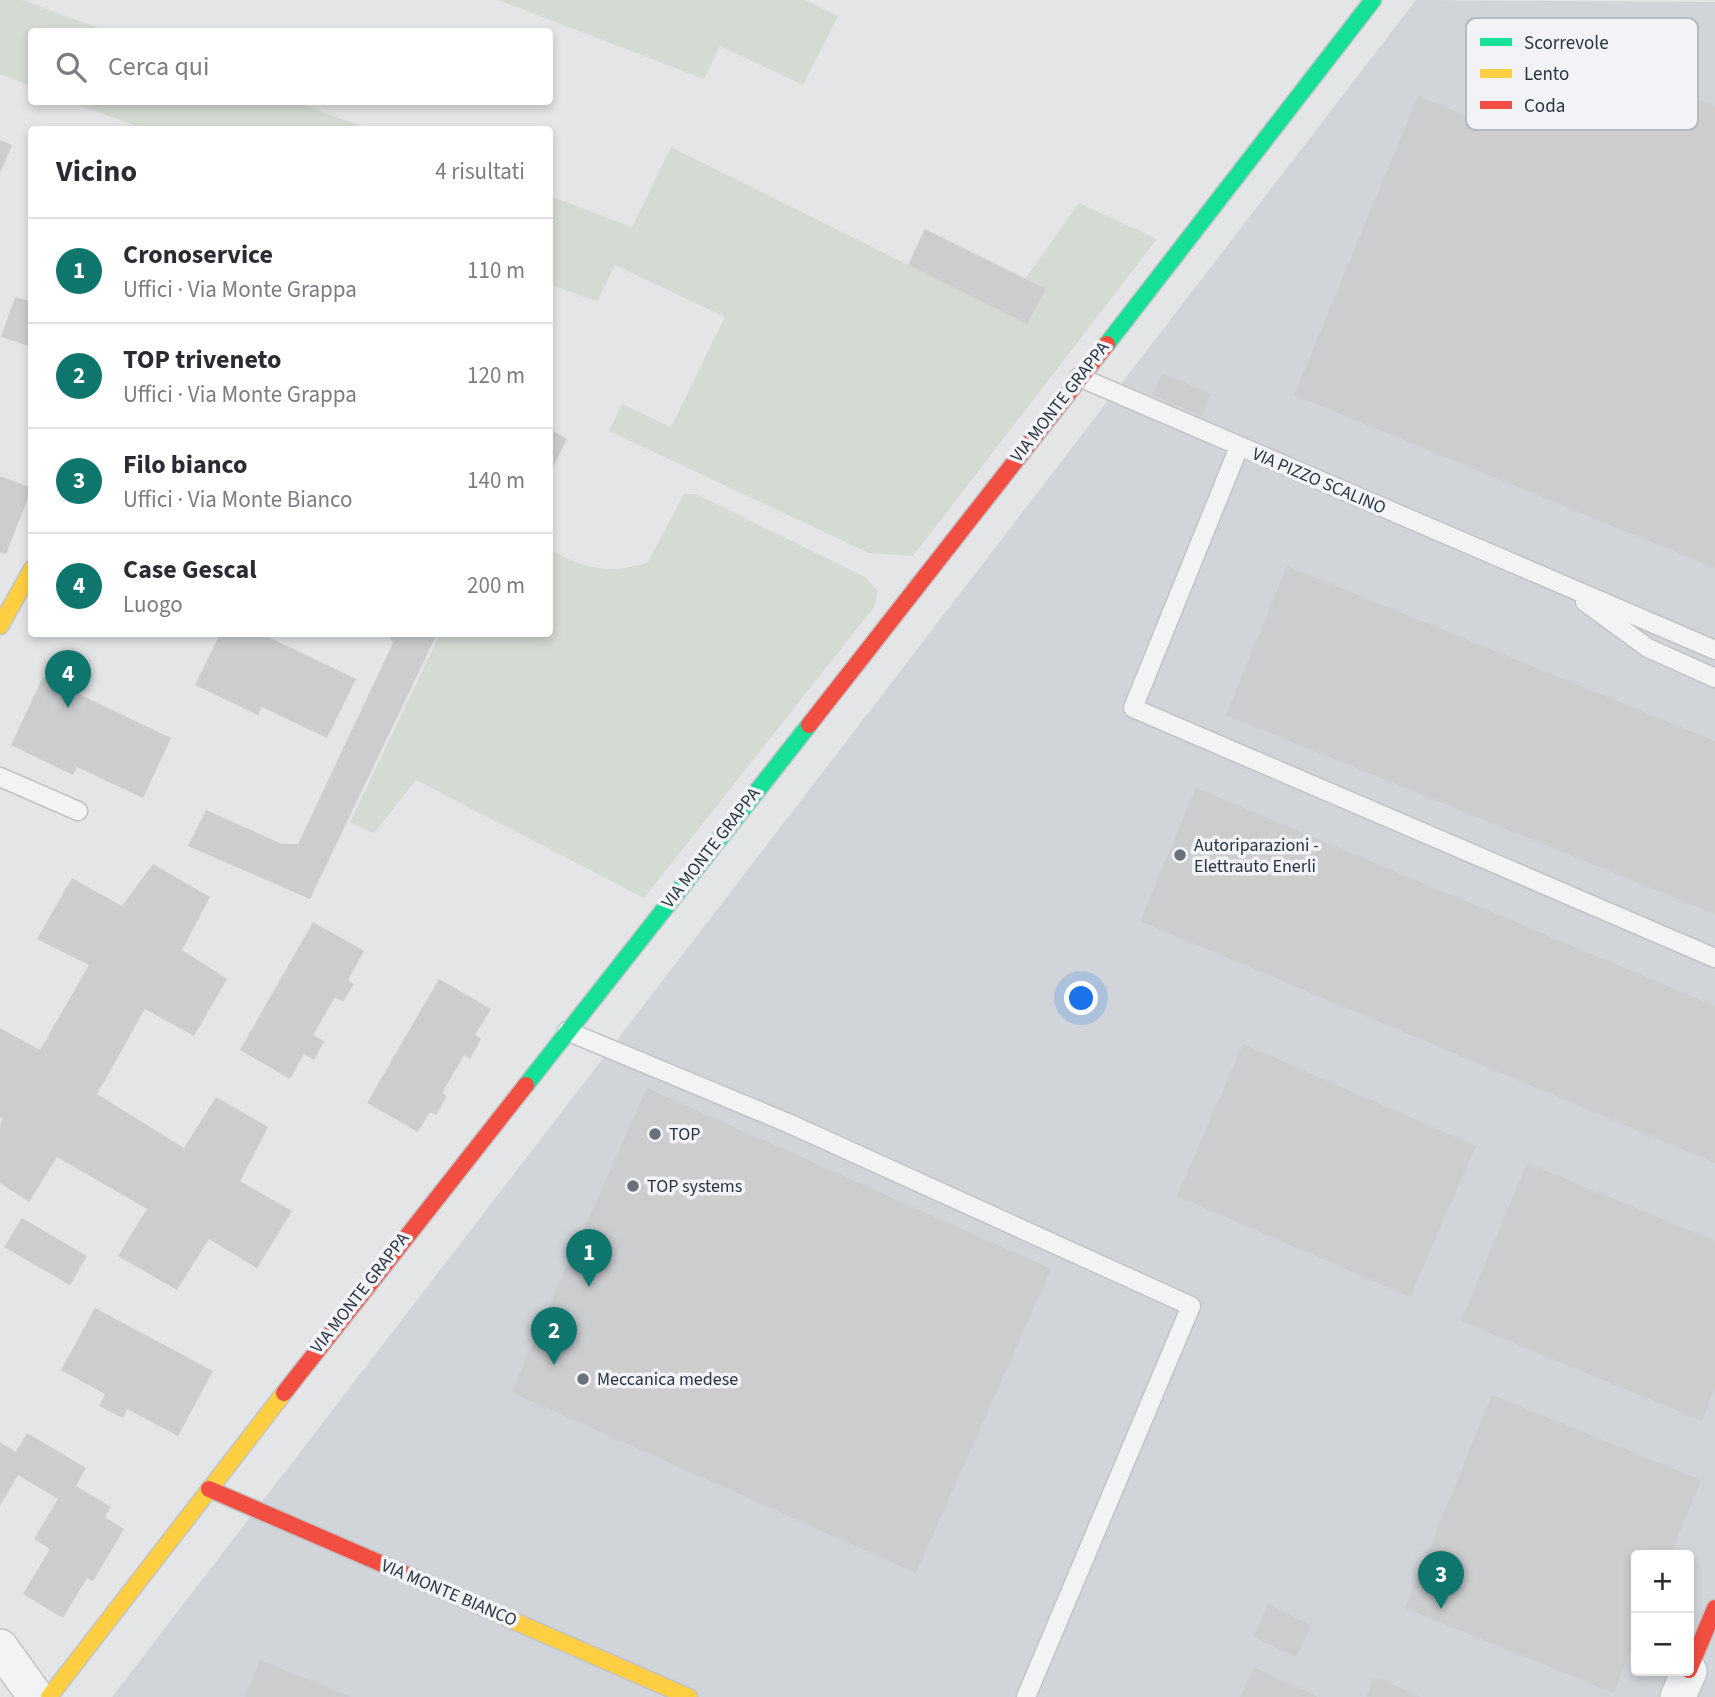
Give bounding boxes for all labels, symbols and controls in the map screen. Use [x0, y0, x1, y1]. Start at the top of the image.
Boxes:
legend [1466, 18, 1698, 130]
search box [28, 28, 553, 105]
text: Scorrevole [1524, 30, 1609, 57]
icon: search [52, 48, 90, 86]
text: Cerca qui [108, 48, 209, 85]
text: Lento [1524, 61, 1569, 88]
text: Coda [1524, 93, 1565, 120]
text: Vicino [56, 150, 137, 193]
text: 4 risultati [435, 155, 525, 188]
text: Cronoservice [123, 236, 273, 273]
text: 1 [73, 254, 85, 287]
text: 110 m [467, 254, 525, 287]
text: Uffici · Via Monte Grappa [123, 273, 357, 306]
street label: VIA MONTE GRAPPA [1005, 336, 1115, 468]
text: TOP triveneto [123, 341, 282, 378]
text: 2 [73, 359, 85, 392]
text: 120 m [467, 359, 525, 392]
text: Uffici · Via Monte Grappa [123, 378, 357, 411]
street label: VIA PIZZO SCALINO [1248, 441, 1390, 521]
text: Filo bianco [123, 446, 247, 483]
text: 3 [73, 464, 85, 497]
text: 140 m [467, 464, 525, 497]
text: Uffici · Via Monte Bianco [123, 483, 353, 516]
text: Case Gescal [123, 551, 257, 588]
text: 4 [73, 569, 85, 602]
text: 200 m [467, 569, 525, 602]
text: Luogo [123, 588, 183, 621]
pin: 4 [45, 650, 91, 708]
street label: VIA MONTE GRAPPA [656, 782, 766, 914]
place label: Autoriparazioni - Elettrauto Enerli [1194, 833, 1319, 879]
marker: Autoriparazioni - Elettrauto Enerli [1172, 847, 1188, 863]
your location [1064, 981, 1098, 1015]
place label: TOP [669, 1122, 700, 1147]
marker: TOP [647, 1126, 663, 1142]
place label: TOP systems [647, 1174, 742, 1199]
marker: TOP systems [625, 1178, 641, 1194]
street label: VIA MONTE GRAPPA [305, 1227, 415, 1359]
pin: 1 [566, 1229, 612, 1287]
pin: 2 [531, 1307, 577, 1365]
place label: Meccanica medese [597, 1367, 738, 1392]
marker: Meccanica medese [575, 1371, 591, 1387]
map controls [1631, 1550, 1694, 1676]
button: + [1631, 1550, 1694, 1613]
pin: 3 [1418, 1551, 1464, 1609]
street label: VIA MONTE BIANCO [377, 1553, 521, 1633]
button: − [1631, 1613, 1694, 1676]

